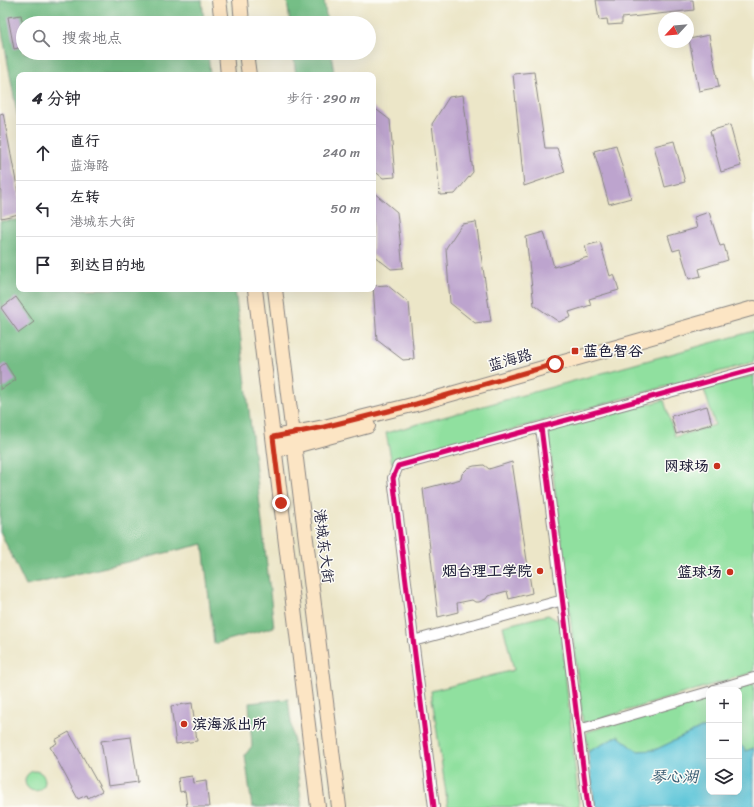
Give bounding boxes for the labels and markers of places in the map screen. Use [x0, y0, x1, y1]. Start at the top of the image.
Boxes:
place label: 蓝色智谷 [583, 338, 643, 364]
marker: 蓝色智谷 [570, 346, 580, 356]
place label: 网球场 [664, 453, 709, 479]
marker: 网球场 [712, 461, 722, 471]
place label: 烟台理工学院 [442, 558, 532, 584]
place label: 篮球场 [677, 559, 722, 585]
marker: 烟台理工学院 [535, 566, 545, 576]
marker: 篮球场 [725, 567, 735, 577]
place label: 滨海派出所 [192, 711, 267, 737]
marker: 滨海派出所 [179, 719, 189, 729]

